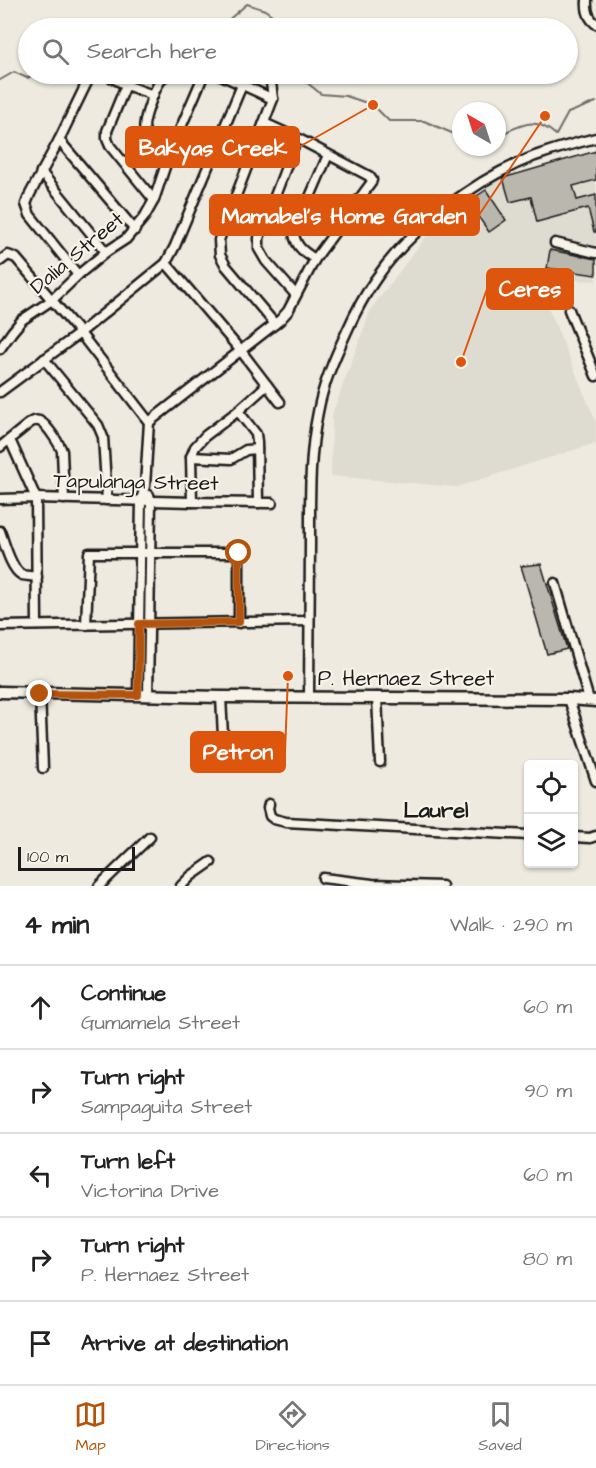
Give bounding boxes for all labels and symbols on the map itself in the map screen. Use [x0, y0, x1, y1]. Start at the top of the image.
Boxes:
north arrow [452, 102, 506, 156]
callout: Bakyas Creek [126, 127, 299, 167]
text: Bakyas Creek [139, 133, 288, 166]
callout: Mamabel's Home Garden [210, 195, 479, 235]
text: Mamabel's Home Garden [221, 201, 467, 232]
street label: Dalia Street [24, 205, 131, 301]
callout: Ceres [487, 269, 573, 309]
text: Ceres [499, 274, 561, 305]
street label: Tapulanga Street [53, 466, 219, 500]
route start [225, 539, 251, 565]
street label: P. Hernaez Street [318, 664, 495, 693]
route end [26, 680, 52, 706]
callout: Petron [191, 732, 285, 772]
text: Petron [203, 737, 273, 768]
district label: Laurel [403, 795, 469, 826]
scale bar [18, 844, 135, 872]

